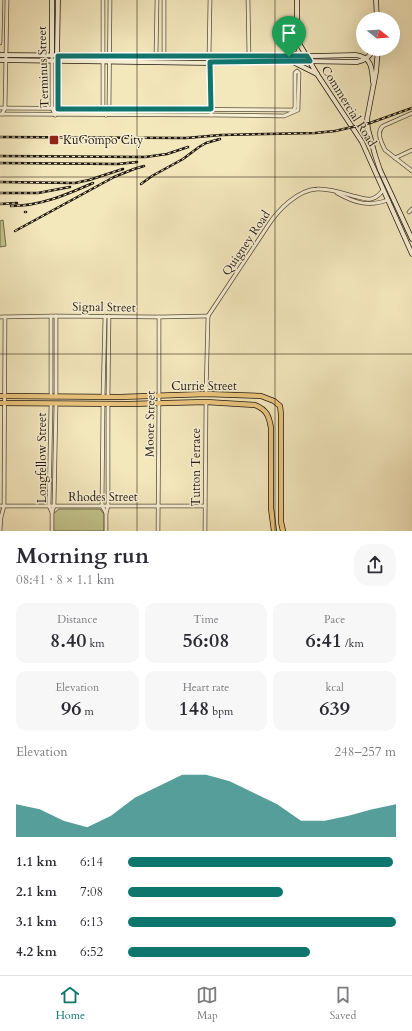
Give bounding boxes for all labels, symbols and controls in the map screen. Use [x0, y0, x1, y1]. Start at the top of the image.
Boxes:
north arrow [356, 12, 400, 56]
map controls [356, 12, 400, 56]
pin [272, 16, 306, 57]
icon: arrive [278, 22, 300, 44]
street label: Terminus Street [34, 26, 52, 108]
street label: Commercial Road [318, 63, 381, 150]
place label: KuGompo City [63, 132, 144, 148]
marker: KuGompo City [48, 134, 60, 146]
street label: Quigney Road [218, 207, 274, 279]
street label: Signal Street [72, 298, 136, 316]
street label: Currie Street [171, 378, 237, 394]
street label: Moore Street [141, 391, 159, 457]
street label: Longfellow Street [34, 412, 50, 503]
street label: Tutton Terrace [188, 428, 204, 506]
street label: Rhodes Street [68, 489, 138, 505]
text: Morning run [16, 541, 149, 571]
button: share [354, 544, 396, 586]
text: 08:41 · 8 × 1.1 km [16, 571, 115, 589]
text: Distance [57, 612, 97, 627]
text: Time [193, 612, 219, 627]
text: Pace [324, 612, 345, 627]
text: 8.40 [50, 627, 87, 654]
text: 56:08 [183, 627, 229, 654]
text: 6:41 [306, 627, 342, 654]
text: km [87, 636, 105, 651]
text: /km [342, 636, 364, 651]
text: Elevation [55, 680, 99, 695]
text: Heart rate [183, 680, 229, 695]
text: kcal [325, 680, 344, 695]
text: 96 [61, 695, 81, 722]
text: 148 [179, 695, 209, 722]
text: 639 [319, 695, 350, 722]
text: m [81, 704, 94, 719]
text: bpm [209, 704, 233, 719]
text: Elevation [16, 743, 68, 761]
text: 248–257 m [334, 743, 396, 761]
text: 1.1 km [16, 853, 57, 871]
text: 6:14 [80, 853, 103, 871]
text: 2.1 km [16, 883, 57, 901]
text: 7:08 [80, 883, 103, 901]
text: 3.1 km [16, 913, 57, 931]
text: 6:13 [80, 913, 103, 931]
text: 4.2 km [16, 943, 57, 961]
text: 6:52 [80, 943, 103, 961]
tab: Home [56, 984, 85, 1023]
tab: Map [196, 984, 218, 1023]
tab: Saved [330, 984, 356, 1023]

